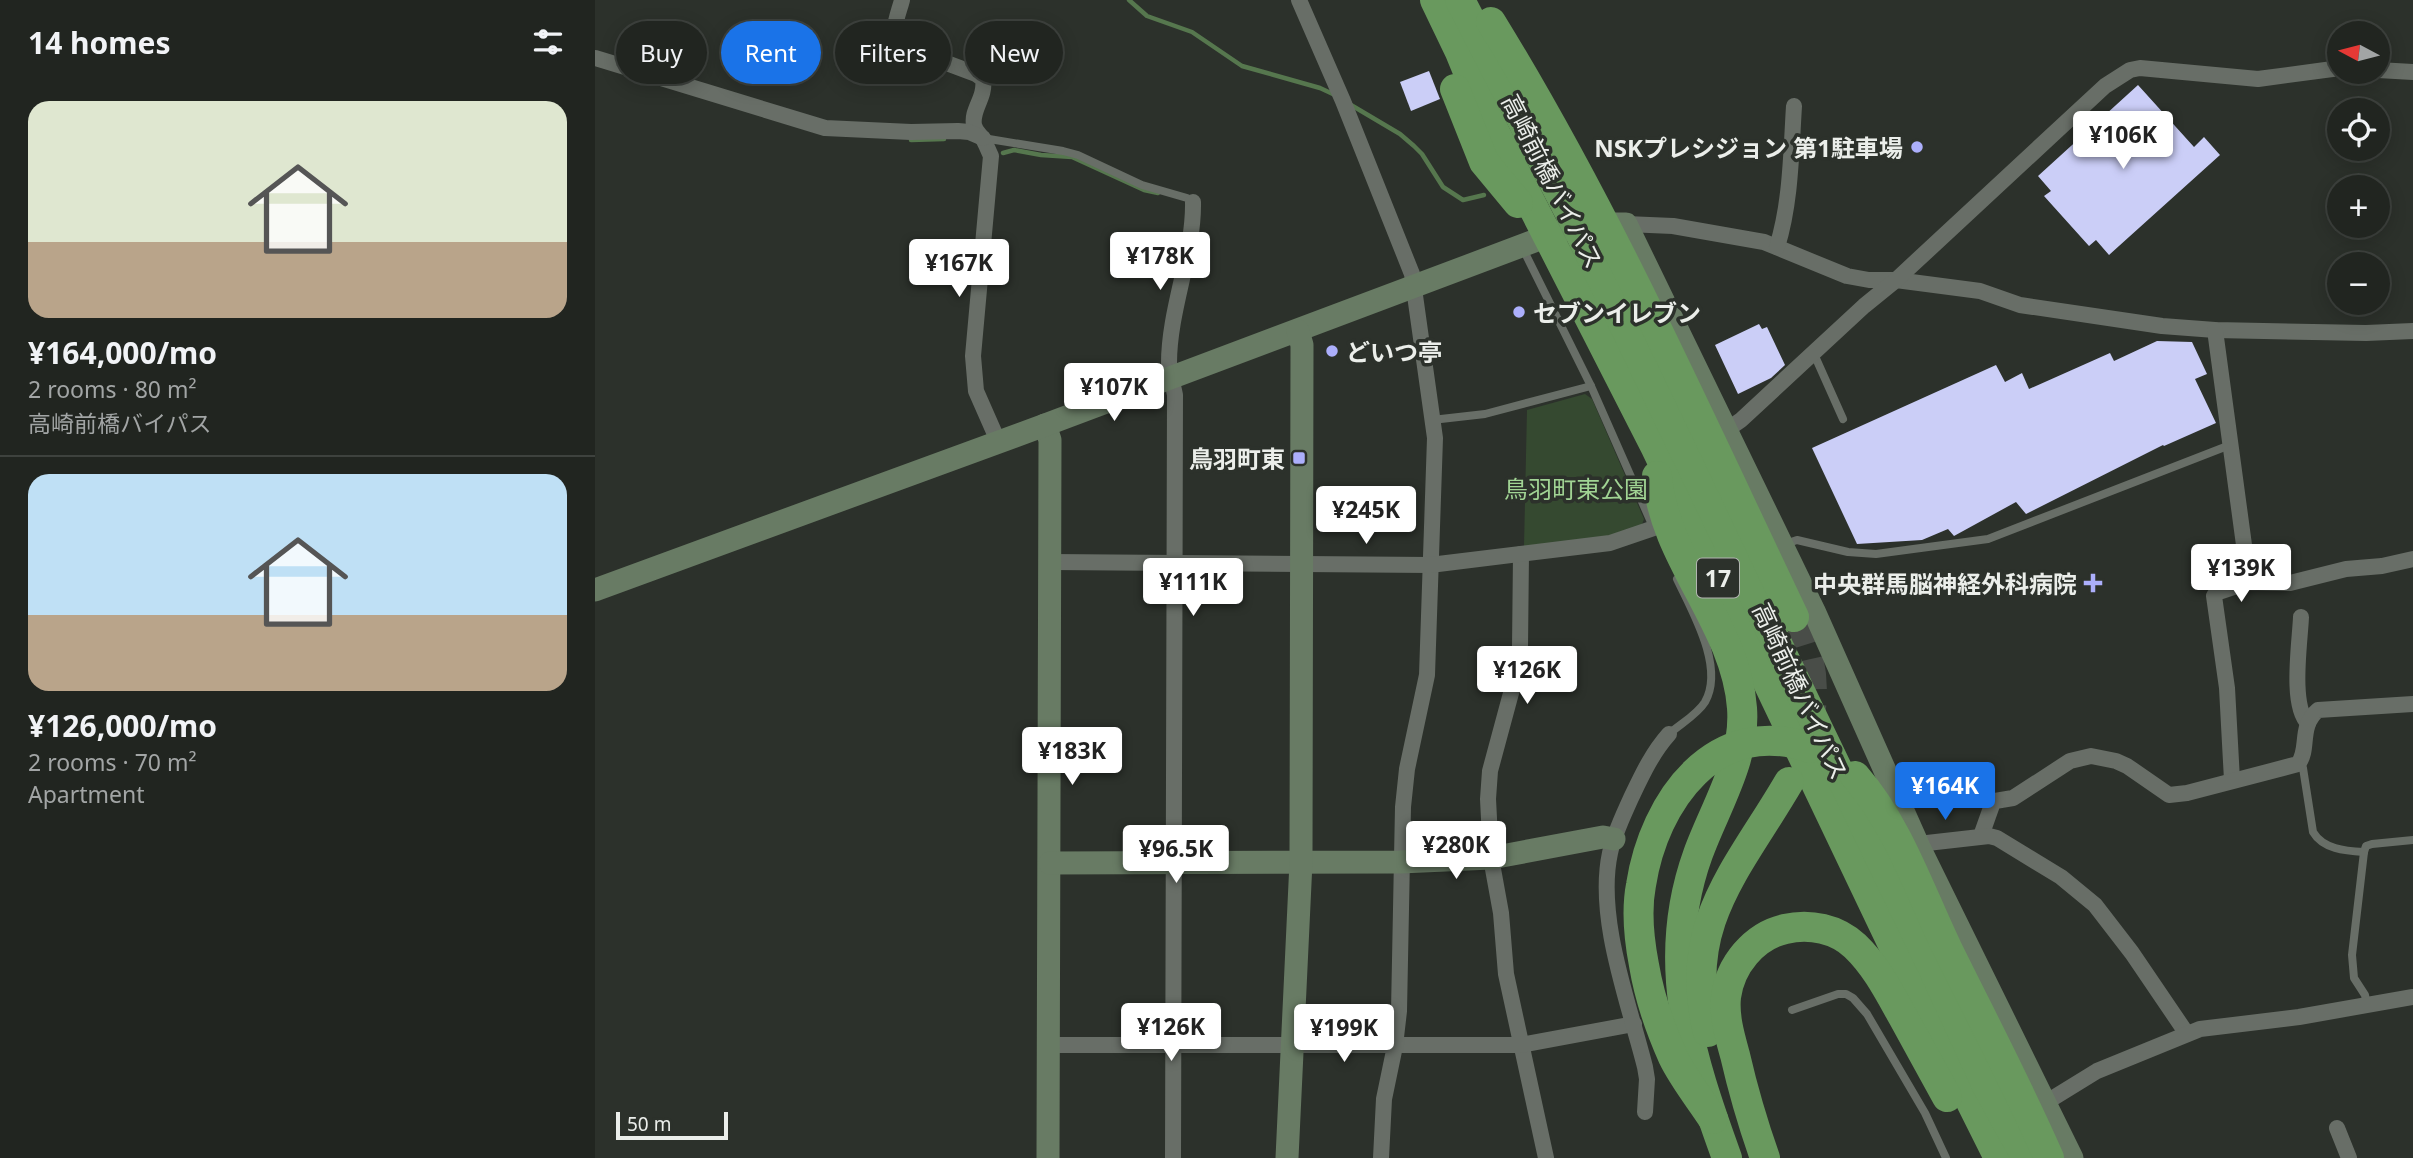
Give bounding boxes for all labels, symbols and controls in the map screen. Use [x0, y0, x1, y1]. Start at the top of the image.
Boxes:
chip: Buy [616, 21, 707, 84]
chip: Rent [721, 21, 821, 84]
chip: Filters [835, 21, 951, 84]
chip: New [965, 21, 1063, 84]
north arrow [2327, 21, 2391, 84]
map controls [2327, 21, 2390, 315]
text: 14 homes [28, 22, 171, 63]
icon: filters [529, 23, 567, 61]
street label: 高崎前橋バイパス [1495, 88, 1611, 274]
button: locate [2327, 98, 2390, 161]
pin: ¥106K [2074, 111, 2172, 171]
text: ¥106K [2089, 118, 2157, 150]
place label: NSKプレシジョン 第1駐車場 [1594, 131, 1903, 164]
marker: NSKプレシジョン 第1駐車場 [1909, 139, 1925, 155]
icon: home [235, 146, 361, 272]
button: + [2327, 175, 2390, 238]
pin: ¥178K [1111, 232, 1209, 292]
text: ¥178K [1126, 239, 1194, 271]
pin: ¥167K [910, 240, 1008, 299]
text: ¥167K [925, 246, 993, 278]
button: − [2327, 252, 2390, 315]
place label: セブンイレブン [1533, 296, 1701, 329]
marker: セブンイレブン [1511, 304, 1527, 320]
text: ¥164,000/mo [28, 332, 217, 373]
place label: どいつ亭 [1346, 335, 1442, 368]
marker: どいつ亭 [1324, 343, 1340, 359]
pin: ¥107K [1065, 364, 1163, 423]
text: ¥107K [1080, 370, 1148, 402]
text: 2 rooms · 80 m² [28, 373, 197, 405]
text: 高崎前橋バイパス [28, 407, 212, 439]
place label: 鳥羽町東 [1189, 442, 1285, 475]
marker: 鳥羽町東 [1291, 450, 1307, 466]
park label: 鳥羽町東公園 [1504, 472, 1648, 505]
pin: ¥245K [1317, 486, 1415, 546]
text: ¥245K [1332, 493, 1400, 525]
icon: home [235, 519, 361, 645]
pin: ¥139K [2192, 544, 2290, 604]
text: ¥139K [2207, 551, 2275, 583]
pin: ¥111K [1144, 558, 1242, 618]
road number: 17 [1697, 558, 1739, 598]
text: ¥111K [1159, 565, 1227, 597]
place label: 中央群馬脳神経外科病院 [1813, 567, 2077, 600]
marker: 中央群馬脳神経外科病院 [2083, 573, 2103, 593]
street label: 高崎前橋バイパス [1746, 597, 1856, 785]
pin: ¥126K [1478, 646, 1576, 706]
text: ¥126K [1493, 653, 1561, 685]
text: ¥126,000/mo [28, 705, 217, 746]
pin: ¥183K [1023, 728, 1121, 787]
text: ¥183K [1038, 734, 1106, 766]
text: 2 rooms · 70 m² [28, 746, 197, 778]
pin: ¥164K [1896, 762, 1994, 822]
text: ¥164K [1911, 769, 1979, 801]
text: Apartment [28, 778, 145, 810]
pin: ¥280K [1407, 822, 1505, 881]
pin: ¥96.5K [1119, 826, 1233, 885]
text: ¥280K [1422, 828, 1490, 860]
text: ¥96.5K [1139, 832, 1213, 864]
pin: ¥126K [1122, 1004, 1220, 1063]
pin: ¥199K [1295, 1004, 1393, 1064]
text: ¥126K [1137, 1010, 1205, 1042]
text: ¥199K [1310, 1011, 1378, 1043]
scale bar [616, 1109, 728, 1141]
text: 50 m [627, 1111, 671, 1137]

